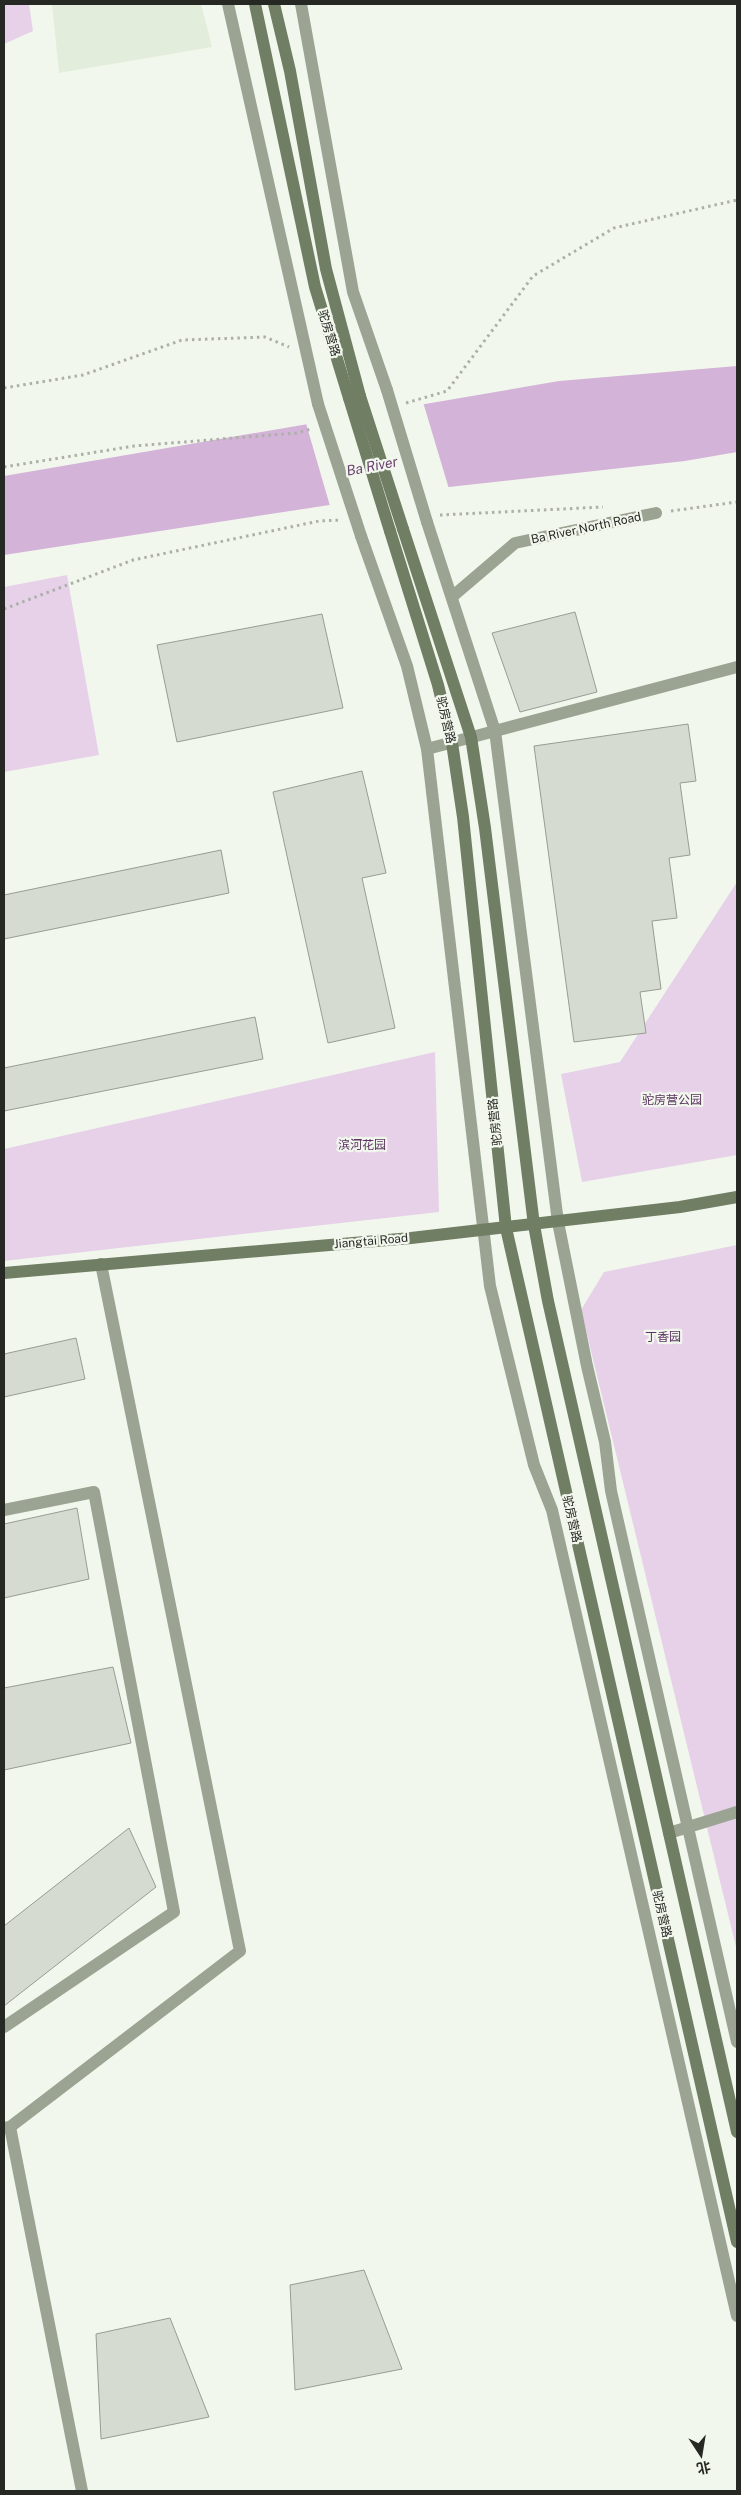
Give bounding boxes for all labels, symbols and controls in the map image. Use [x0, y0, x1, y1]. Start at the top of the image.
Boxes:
street label: 驼房营路 [315, 308, 343, 358]
water label: Ba River [345, 453, 400, 479]
street label: Ba River North Road [530, 509, 642, 547]
street label: 驼房营路 [434, 695, 458, 745]
park label: 驼房营公园 [642, 1093, 702, 1107]
street label: 驼房营路 [486, 1097, 504, 1147]
park label: 滨河花园 [338, 1138, 386, 1152]
street label: Jiangtai Road [333, 1231, 409, 1251]
park label: 丁香园 [645, 1330, 681, 1344]
street label: 驼房营路 [560, 1494, 584, 1544]
street label: 驼房营路 [650, 1889, 674, 1939]
north arrow [676, 2430, 726, 2480]
text: 北 [695, 2458, 712, 2477]

